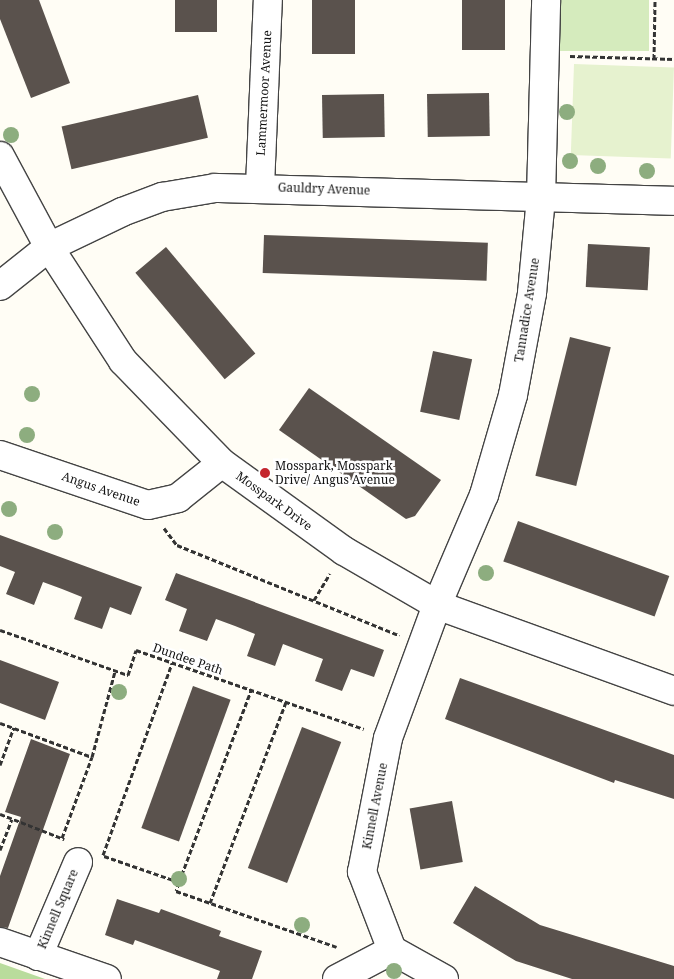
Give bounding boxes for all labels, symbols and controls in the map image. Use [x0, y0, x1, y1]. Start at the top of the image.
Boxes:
street label: Lammermoor Avenue [254, 30, 274, 156]
street label: Gauldry Avenue [278, 180, 370, 198]
street label: Tannadice Avenue [512, 257, 542, 363]
place label: Mosspark, Mosspark Drive/ Angus Avenue [275, 459, 395, 487]
marker: Mosspark, Mosspark Drive/ Angus Avenue [259, 467, 271, 479]
street label: Angus Avenue [60, 469, 142, 509]
street label: Mosspark Drive [233, 469, 315, 533]
street label: Dundee Path [151, 640, 225, 678]
street label: Kinnell Avenue [360, 762, 390, 850]
street label: Kinnell Square [35, 867, 81, 951]

